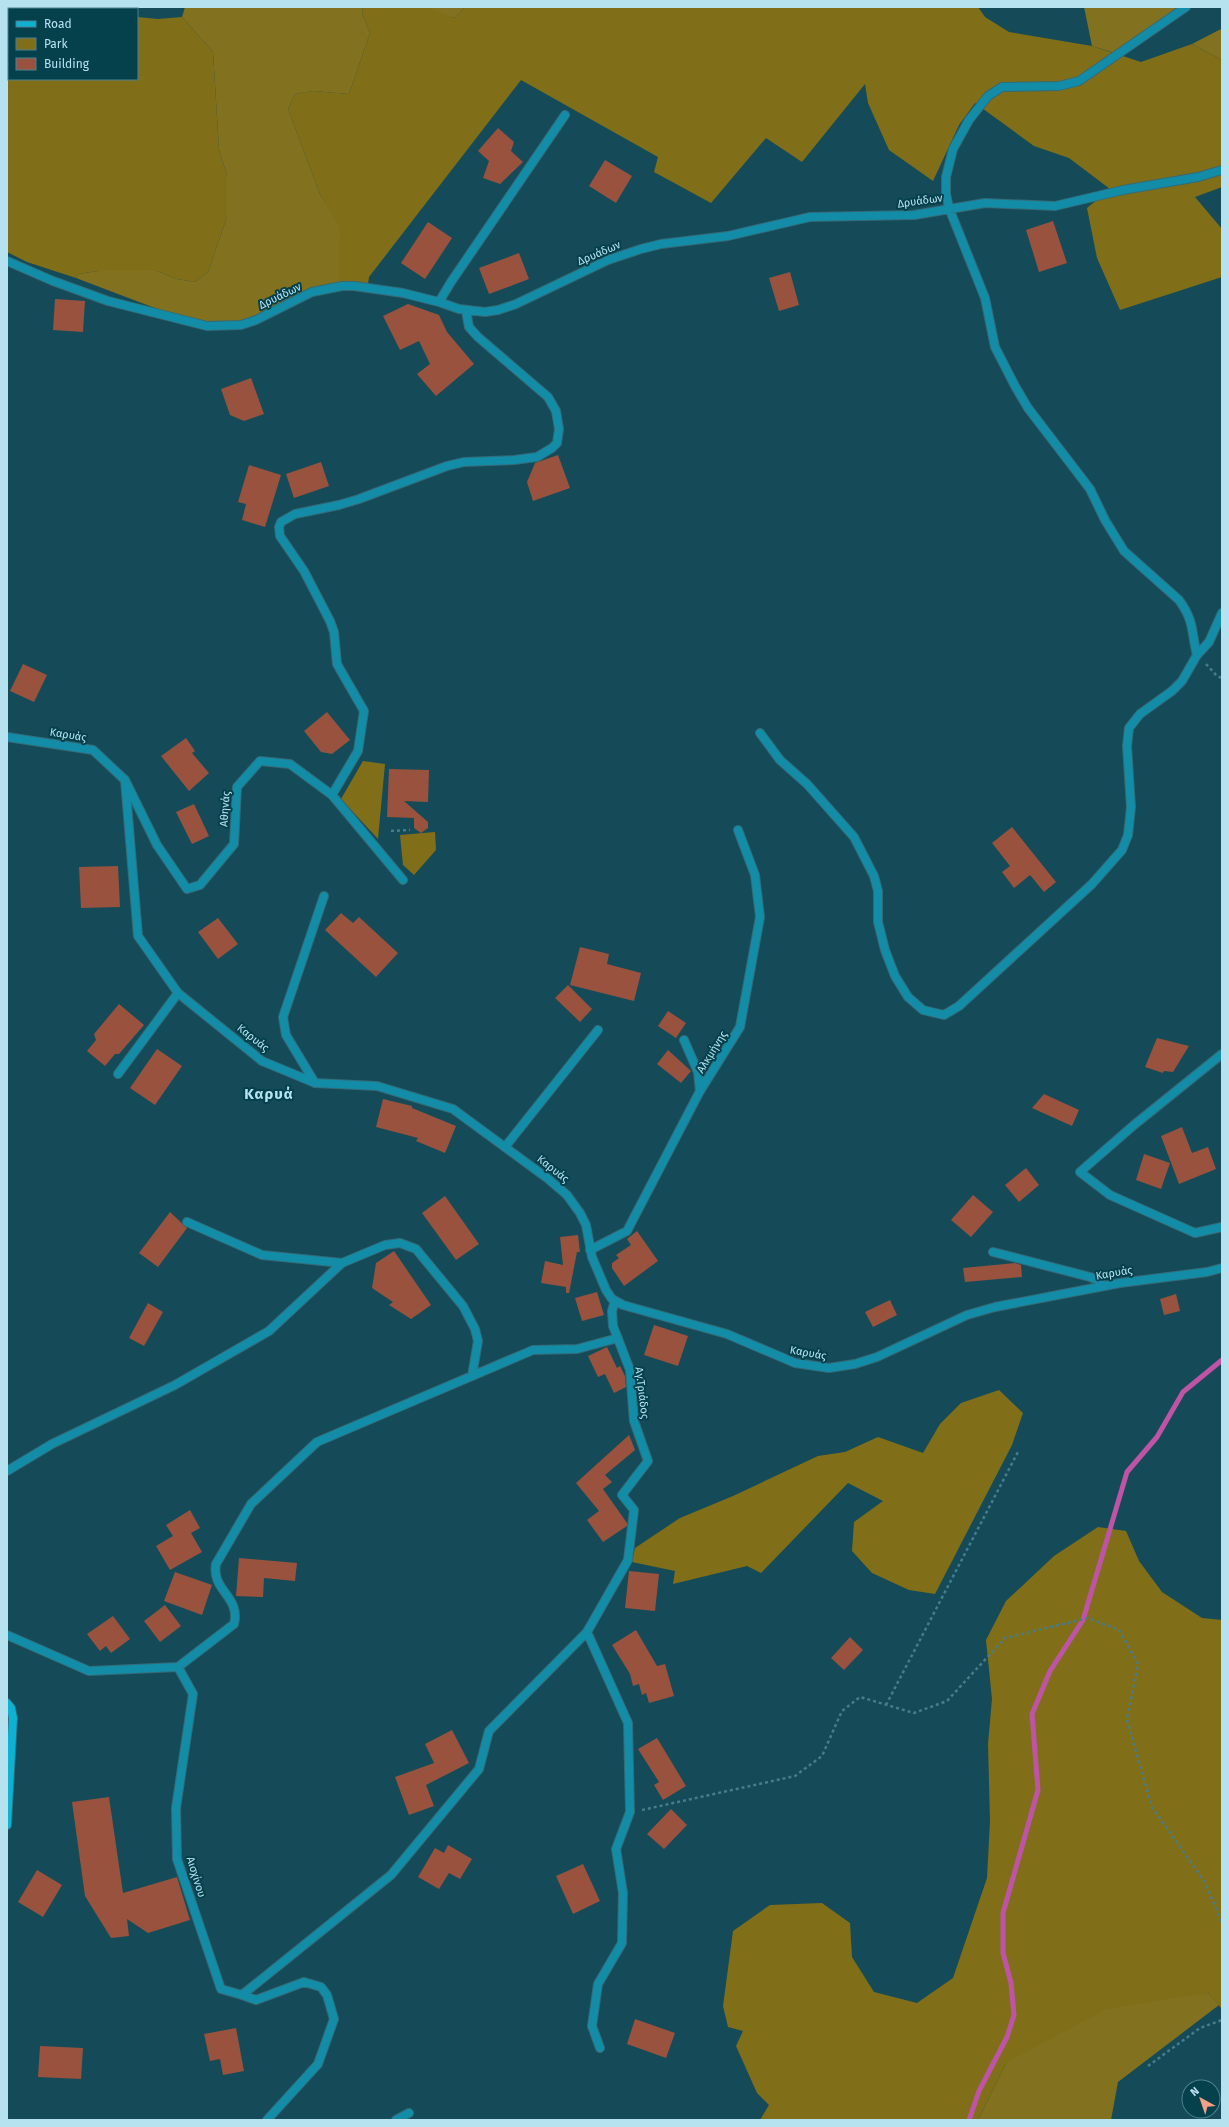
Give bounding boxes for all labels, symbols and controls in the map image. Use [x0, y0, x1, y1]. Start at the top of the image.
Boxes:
legend [8, 8, 138, 80]
text: Road [44, 17, 72, 31]
text: Park [44, 37, 68, 51]
text: Building [44, 57, 90, 71]
street label: Δρυάδων [896, 191, 944, 211]
street label: Δρυάδων [575, 238, 623, 268]
street label: Δρυάδων [257, 280, 304, 312]
street label: Καρυάς [49, 726, 87, 744]
street label: Αθηνάς [217, 791, 233, 827]
street label: Καρυάς [234, 1021, 272, 1055]
street label: Αλκμήνης [694, 1028, 730, 1076]
district label: Καρυά [244, 1085, 294, 1103]
street label: Καρυάς [534, 1152, 572, 1186]
street label: Καρυάς [1095, 1263, 1133, 1283]
street label: Καρυάς [789, 1343, 827, 1363]
street label: Αγ.Τριάδος [632, 1366, 652, 1420]
street label: Αισχίνου [184, 1855, 208, 1899]
north arrow [1181, 2079, 1221, 2119]
text: N [1188, 2084, 1202, 2099]

